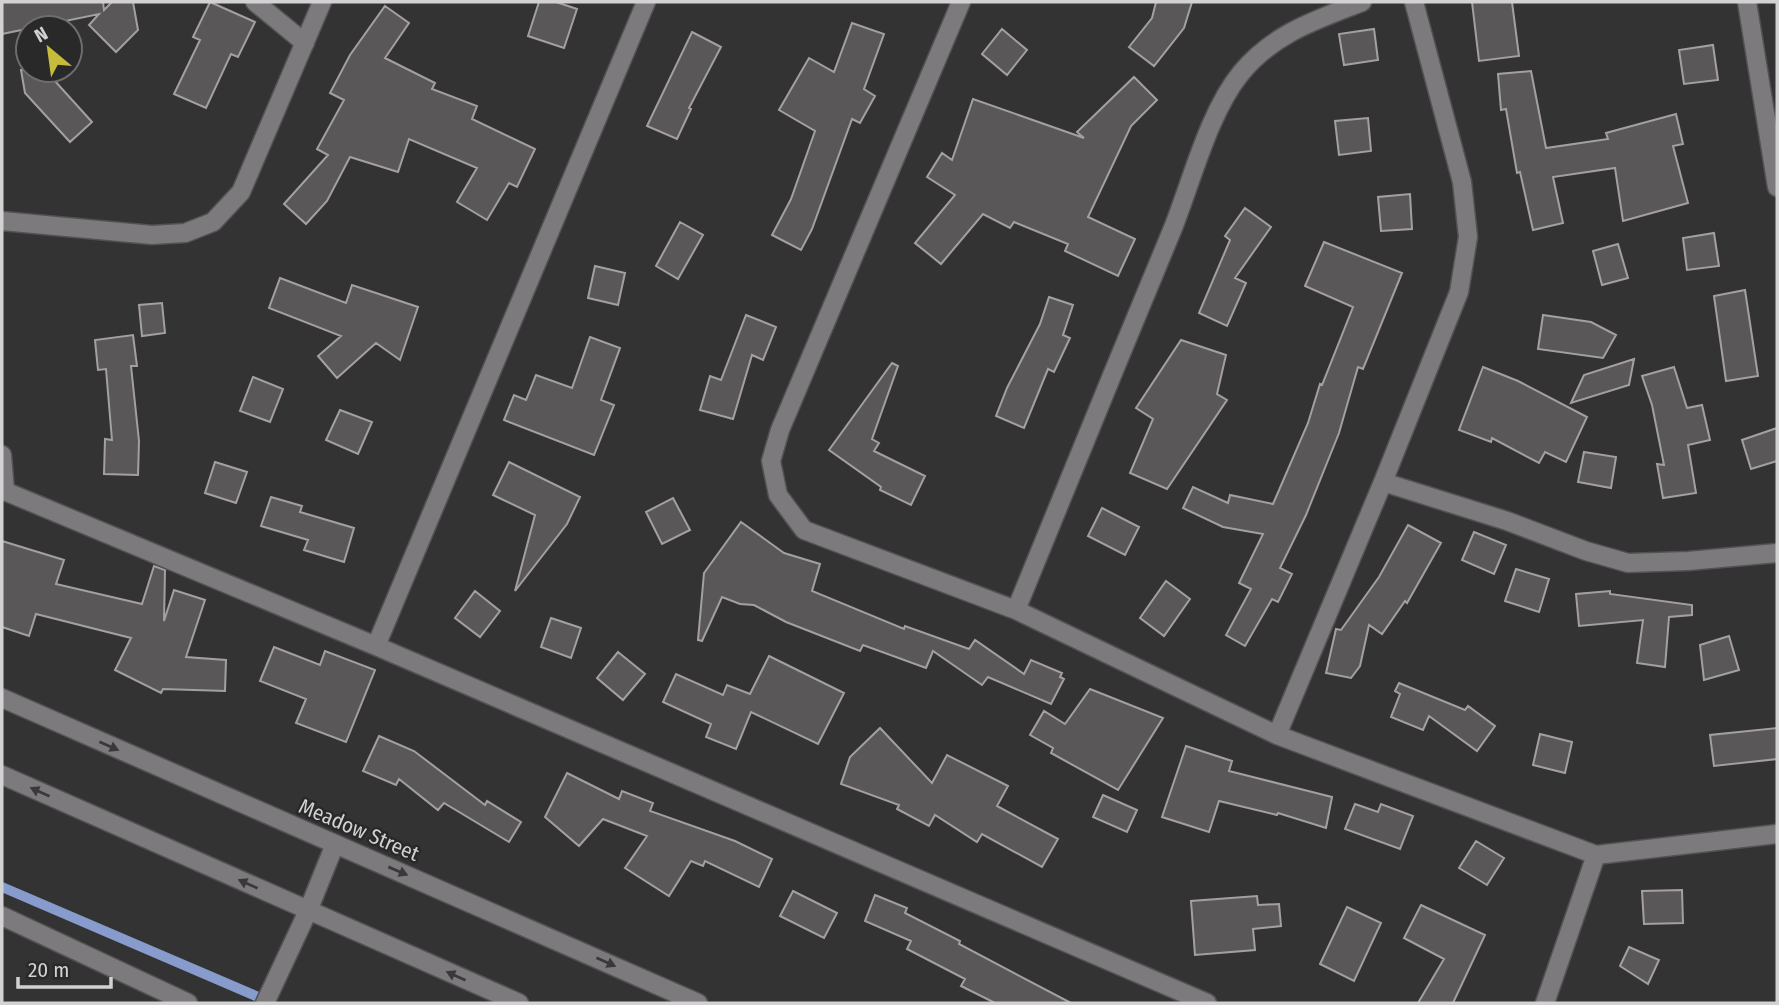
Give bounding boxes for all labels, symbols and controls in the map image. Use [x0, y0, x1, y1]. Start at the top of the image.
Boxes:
north arrow [14, 14, 84, 84]
text: N [30, 22, 52, 47]
one-way arrow [99, 740, 119, 752]
one-way arrow [30, 786, 50, 798]
street label: Meadow Street [295, 793, 423, 867]
one-way arrow [388, 865, 408, 877]
one-way arrow [238, 878, 258, 890]
scale bar [18, 946, 110, 990]
text: 20 m [28, 957, 69, 983]
one-way arrow [596, 957, 617, 968]
one-way arrow [446, 970, 466, 982]

